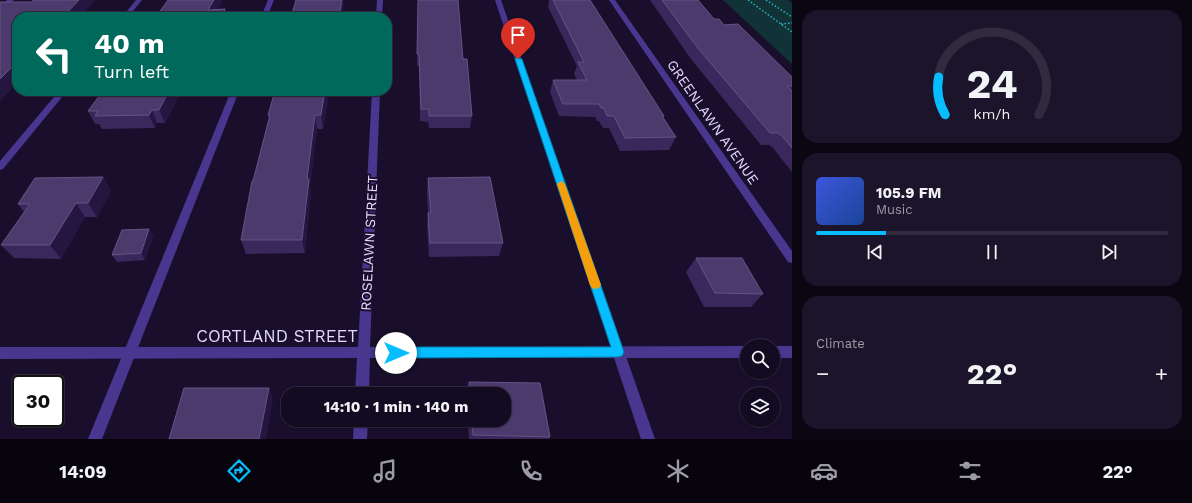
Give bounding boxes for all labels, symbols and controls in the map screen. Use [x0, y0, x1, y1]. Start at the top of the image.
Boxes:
pin [501, 18, 535, 59]
icon: arrive [507, 24, 529, 46]
text: 40 m [94, 27, 164, 60]
icon: left [28, 28, 80, 80]
street label: GREENLAWN AVENUE [664, 57, 762, 187]
text: 24 [966, 58, 1018, 107]
text: Turn left [94, 61, 169, 82]
text: km/h [974, 105, 1010, 121]
street label: ROSELAWN STREET [357, 174, 381, 311]
text: 105.9 FM [876, 184, 942, 202]
text: Music [876, 202, 913, 217]
icon: previous [864, 241, 886, 263]
icon: pause [981, 241, 1003, 263]
icon: next [1098, 241, 1120, 263]
street label: CORTLAND STREET [196, 326, 358, 346]
position arrow [375, 332, 417, 374]
text: Climate [816, 336, 865, 351]
map controls [740, 339, 780, 427]
button: search [740, 339, 780, 379]
text: 22° [967, 356, 1017, 391]
text: − [816, 361, 829, 386]
text: + [1155, 361, 1168, 386]
speed limit sign: 30 [12, 375, 64, 427]
button: layers [740, 387, 780, 427]
text: 14:10 · 1 min · 140 m [324, 398, 468, 416]
icon: directions [225, 457, 253, 485]
icon: music [371, 457, 399, 485]
icon: phone [517, 457, 545, 485]
icon: climate [664, 457, 692, 485]
icon: car [810, 457, 838, 485]
icon: filters [956, 457, 984, 485]
text: 14:09 [59, 461, 107, 482]
text: 22° [1102, 461, 1133, 482]

